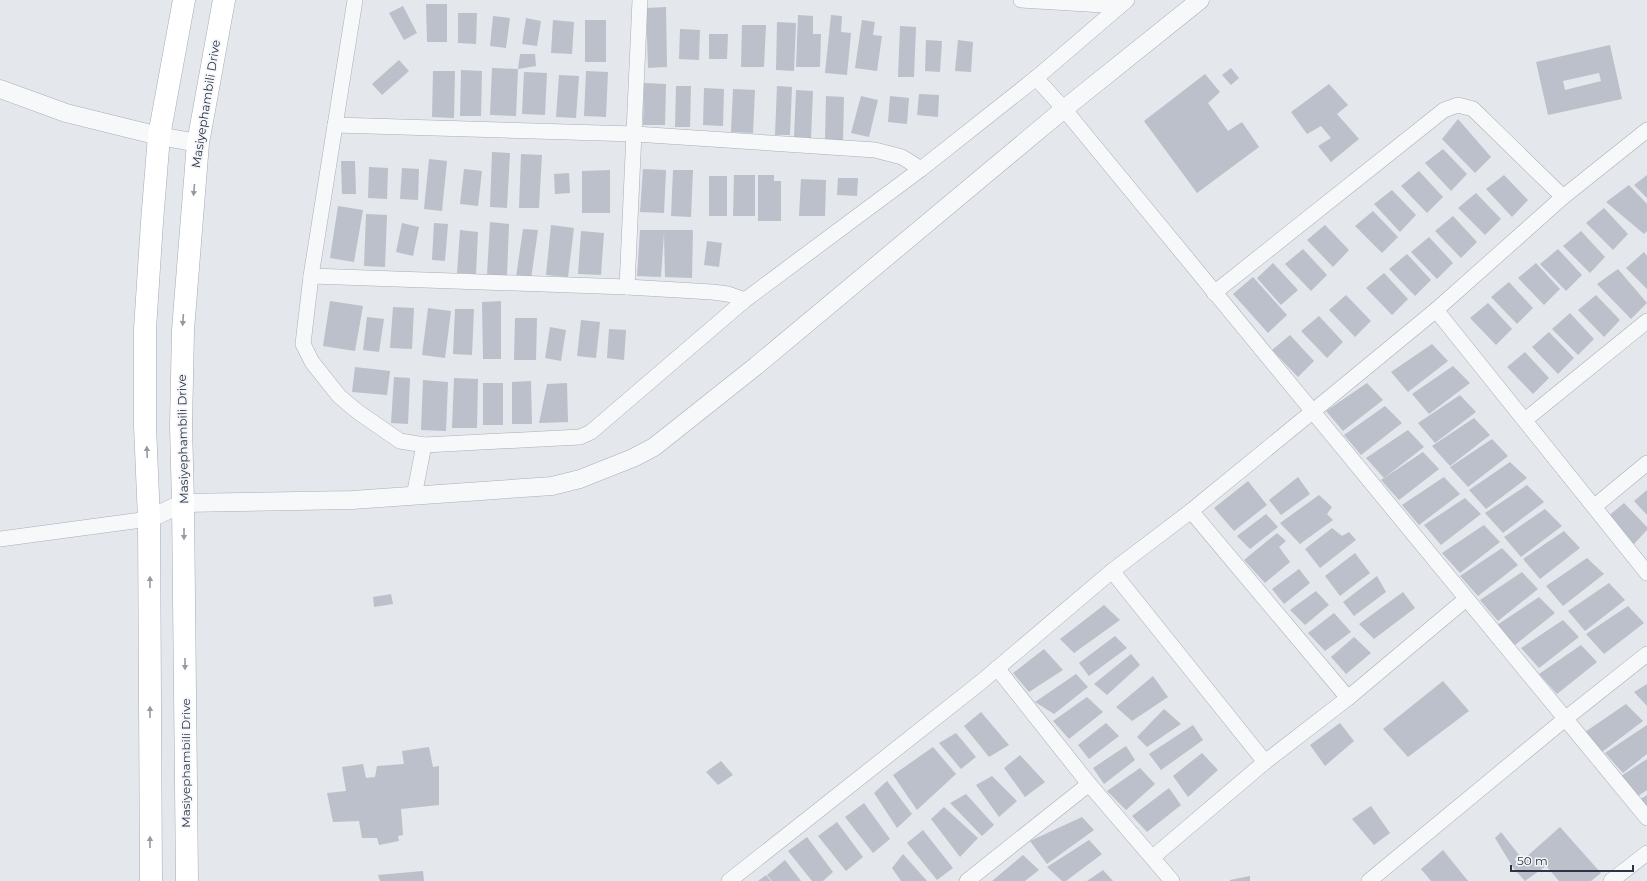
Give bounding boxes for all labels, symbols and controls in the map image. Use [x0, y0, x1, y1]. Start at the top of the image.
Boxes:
street label: Masiyephambili Drive [188, 39, 223, 169]
one-way arrow [190, 184, 197, 196]
one-way arrow [180, 314, 187, 326]
street label: Masiyephambili Drive [174, 374, 191, 504]
one-way arrow [143, 446, 150, 458]
one-way arrow [181, 528, 187, 541]
one-way arrow [147, 575, 153, 588]
one-way arrow [182, 658, 188, 671]
street label: Masiyephambili Drive [178, 698, 193, 828]
one-way arrow [147, 705, 153, 718]
one-way arrow [147, 836, 154, 848]
scale bar [1511, 847, 1633, 873]
text: 50 m [1517, 853, 1548, 868]

